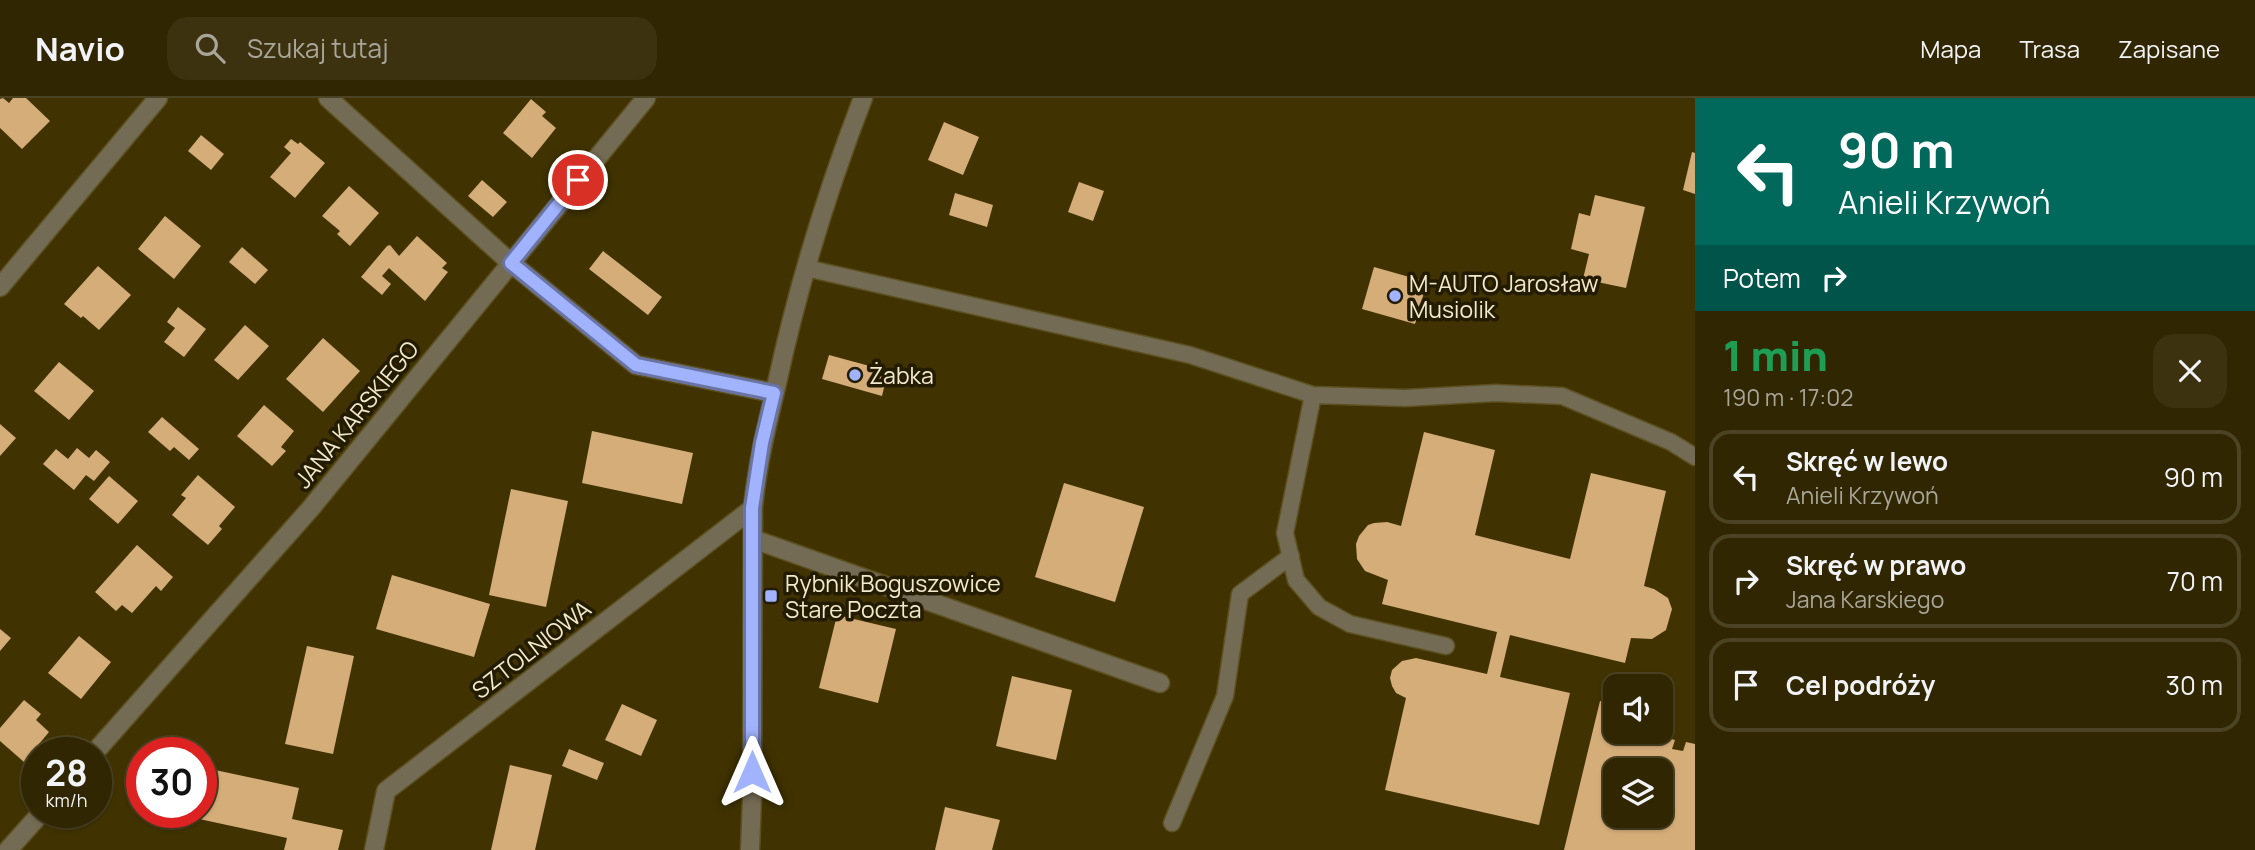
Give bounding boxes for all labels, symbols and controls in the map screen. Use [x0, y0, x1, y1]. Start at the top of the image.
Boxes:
search box [167, 17, 657, 80]
text: Navio [35, 26, 125, 71]
icon: search [191, 29, 229, 67]
text: Szukaj tutaj [247, 30, 388, 66]
text: Mapa [1920, 32, 1981, 65]
text: Trasa [2019, 32, 2080, 65]
text: Zapisane [2118, 32, 2220, 65]
text: 90 m [1838, 116, 1955, 183]
icon: left [1723, 126, 1814, 217]
pin [548, 150, 608, 210]
icon: arrive [559, 161, 597, 199]
text: Anieli Krzywoń [1838, 180, 2050, 224]
icon: right [1815, 259, 1853, 297]
text: Potem [1723, 260, 1801, 296]
place label: M-AUTO Jarosław Musiolik [1409, 267, 1599, 325]
marker: M-AUTO Jarosław Musiolik [1387, 288, 1403, 304]
text: 1 min [1723, 326, 1828, 384]
street label: JANA KARSKIEGO [287, 334, 425, 494]
button: close [2153, 334, 2227, 408]
place label: Żabka [869, 359, 934, 391]
marker: Żabka [847, 367, 863, 383]
text: 190 m · 17:02 [1723, 381, 1853, 413]
text: Skręć w lewo [1786, 443, 1948, 479]
icon: left [1727, 458, 1765, 496]
text: 90 m [2164, 459, 2223, 495]
text: Anieli Krzywoń [1786, 479, 1939, 511]
text: Skręć w prawo [1786, 547, 1966, 583]
icon: right [1727, 562, 1765, 600]
text: 70 m [2167, 563, 2223, 599]
place label: Rybnik Boguszowice Stare Poczta [785, 567, 1001, 625]
text: Jana Karskiego [1786, 583, 1944, 615]
marker: Rybnik Boguszowice Stare Poczta [763, 588, 779, 604]
street label: SZTOLNIOWA [465, 592, 597, 706]
icon: arrive [1727, 666, 1765, 704]
text: Cel podróży [1786, 667, 1935, 703]
text: 30 m [2166, 667, 2223, 703]
map controls [1603, 674, 1673, 828]
button: sound [1603, 674, 1673, 744]
position arrow [715, 735, 789, 809]
speed limit sign: 30 [126, 737, 217, 828]
text: 28 [45, 749, 88, 797]
button: layers [1603, 758, 1673, 828]
text: km/h [46, 788, 87, 812]

